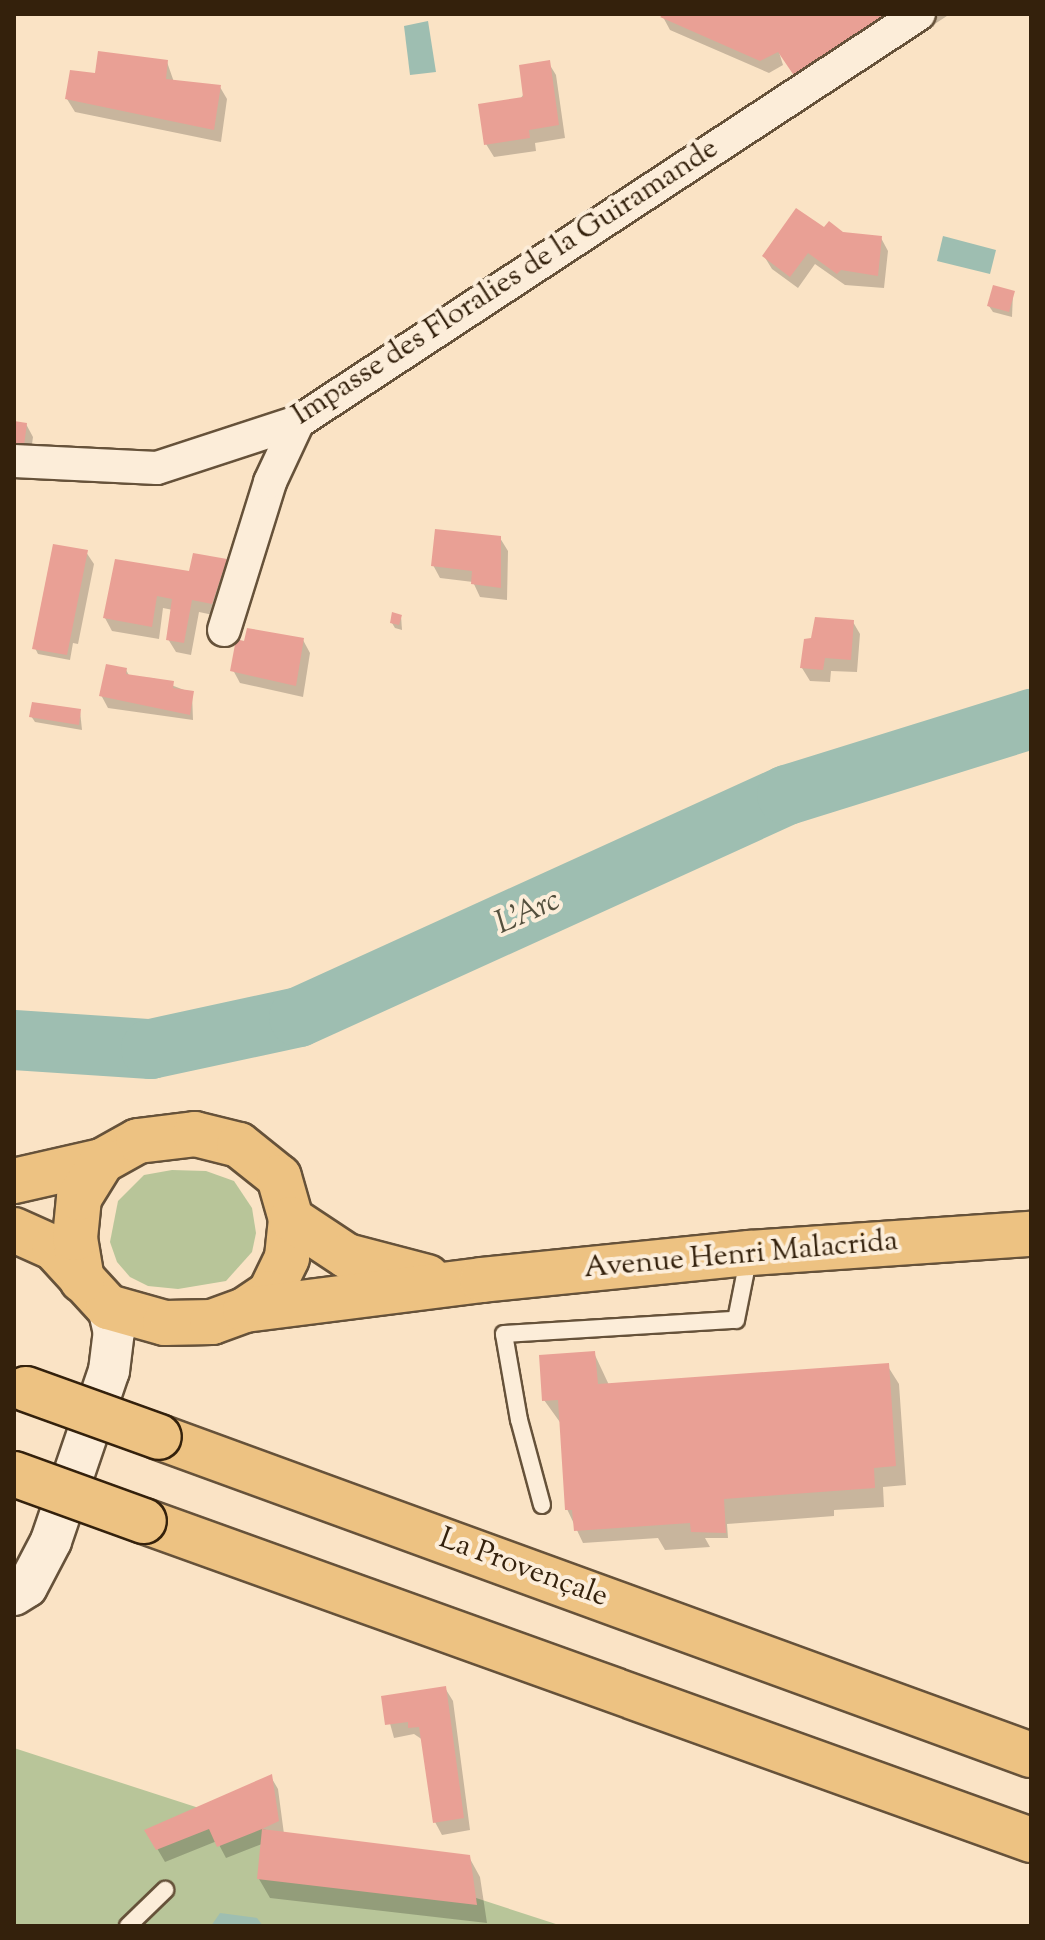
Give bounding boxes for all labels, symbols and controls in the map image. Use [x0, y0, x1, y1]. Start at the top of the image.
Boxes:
street label: Impasse des Floralies de la Guiramande [286, 132, 726, 434]
water label: L'Arc [489, 882, 567, 944]
street label: Avenue Henri Malacrida [583, 1224, 899, 1288]
street label: La Provençale [434, 1522, 612, 1616]

